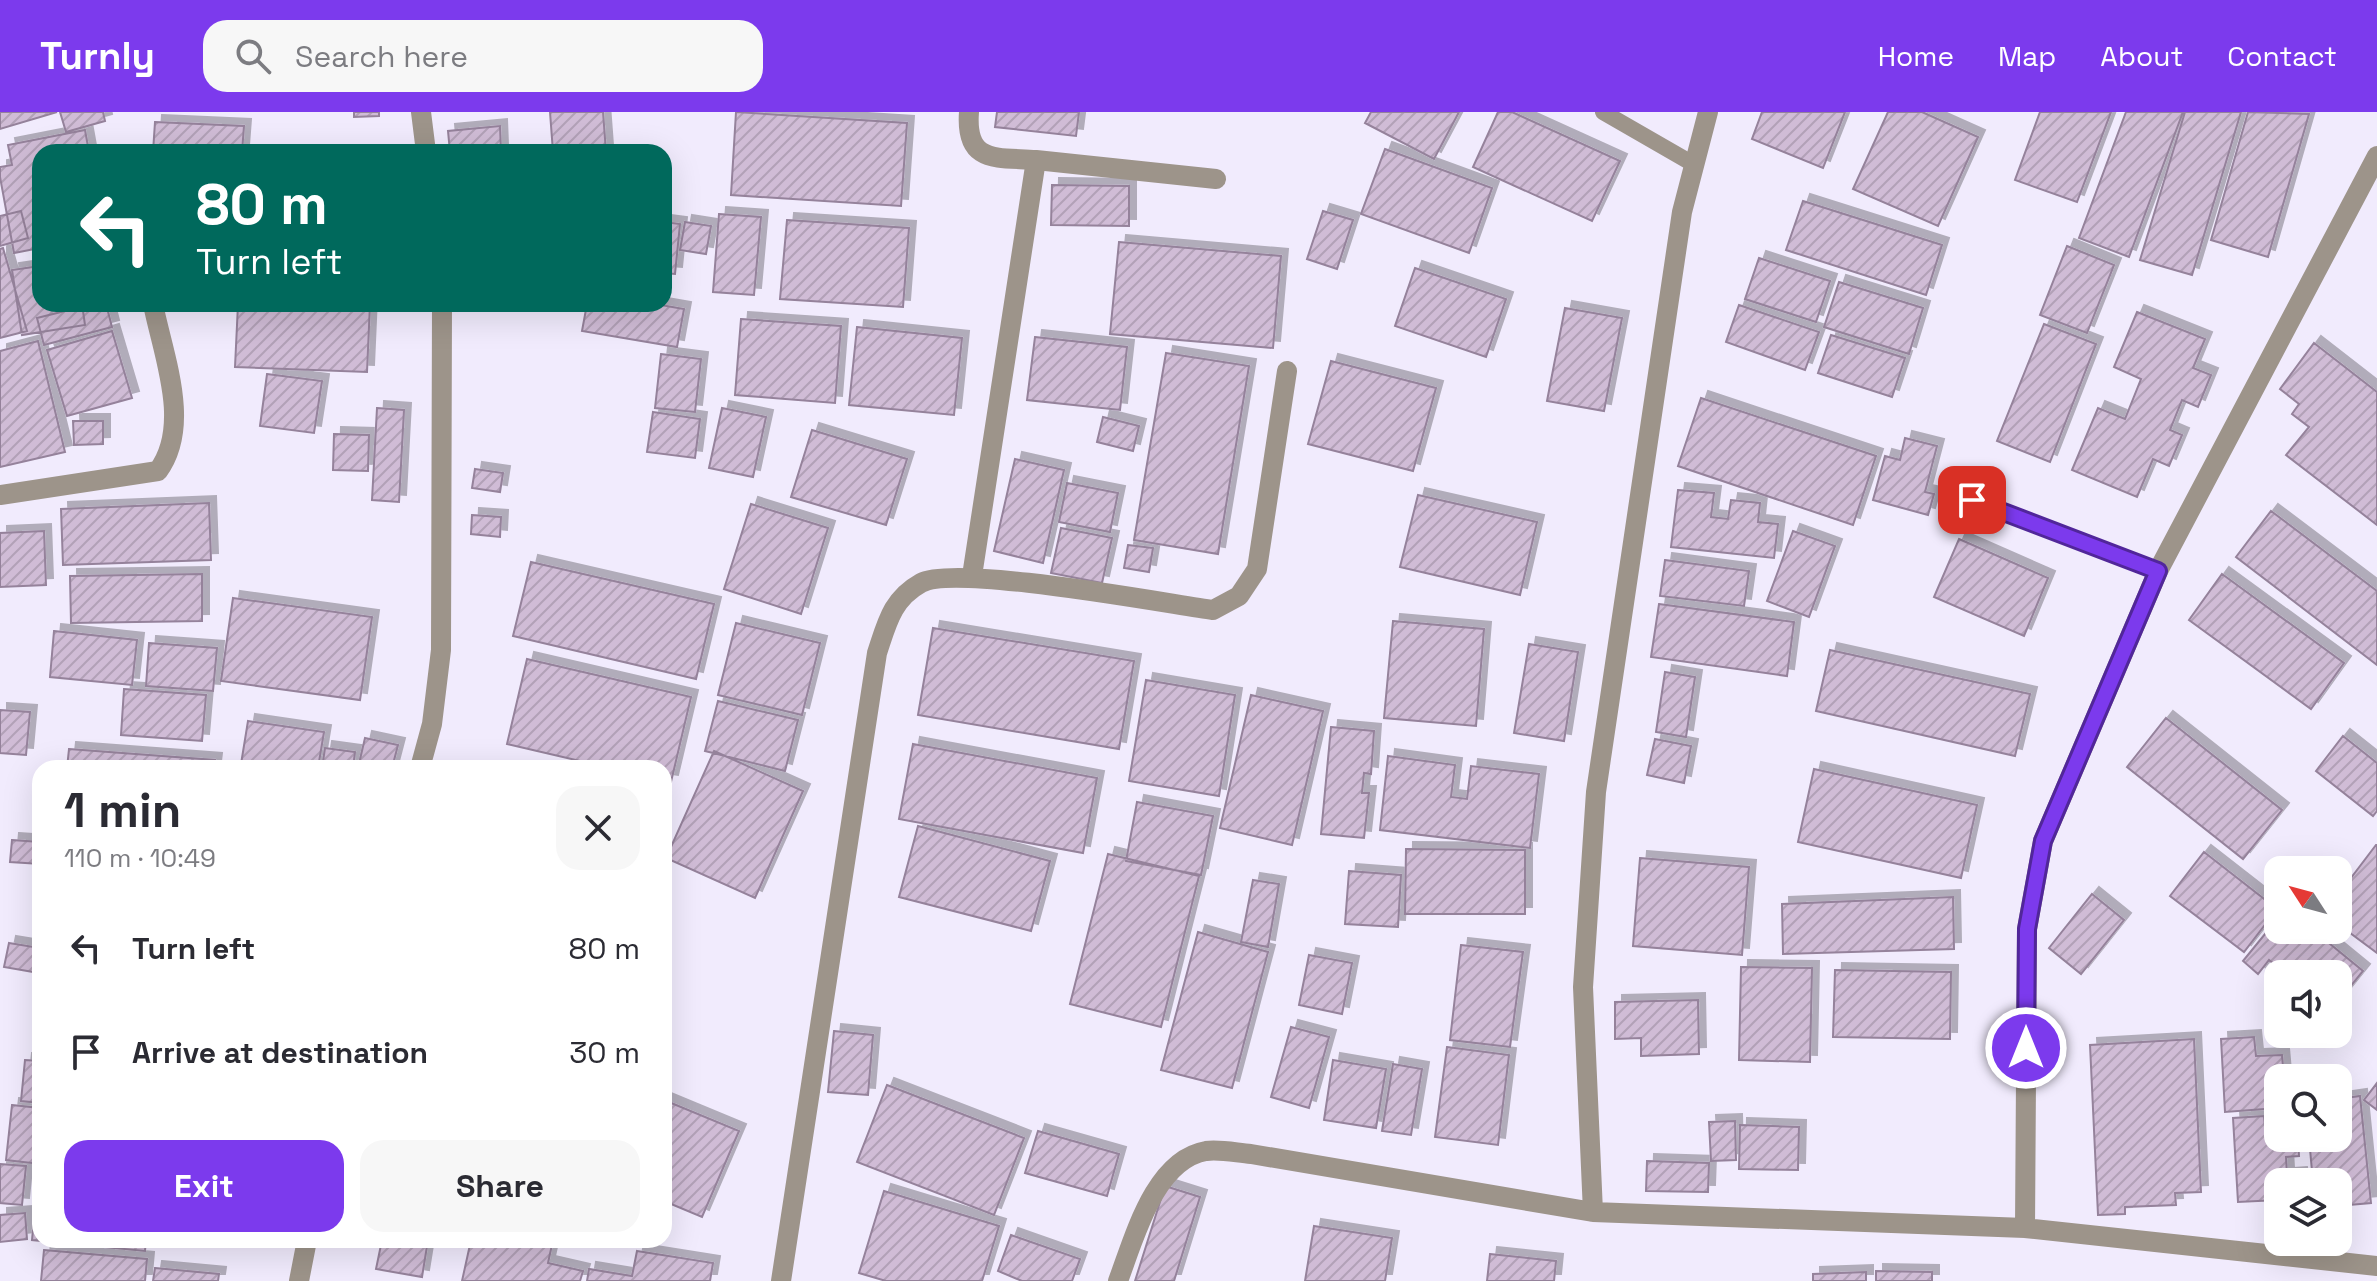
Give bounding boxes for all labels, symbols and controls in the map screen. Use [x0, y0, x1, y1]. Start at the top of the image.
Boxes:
search box [203, 20, 763, 92]
text: Turnly [40, 32, 155, 80]
icon: search [231, 34, 275, 78]
text: Search here [295, 37, 468, 76]
text: Home [1878, 38, 1954, 74]
text: Map [1998, 38, 2056, 74]
text: About [2100, 38, 2183, 74]
text: Contact [2227, 38, 2337, 74]
text: 80 m [196, 169, 328, 240]
icon: left [64, 176, 168, 280]
text: Turn left [196, 239, 343, 285]
pin [1938, 466, 2006, 534]
icon: arrive [1950, 478, 1994, 522]
text: 1 min [64, 780, 181, 841]
button: close [556, 786, 640, 870]
text: 110 m · 10:49 [64, 841, 216, 875]
north arrow [2264, 856, 2352, 944]
map controls [2264, 856, 2352, 1256]
icon: left [64, 926, 108, 970]
text: Turn left [132, 929, 255, 968]
text: 80 m [569, 929, 640, 968]
button: sound [2264, 960, 2352, 1048]
position arrow [1984, 1006, 2068, 1090]
icon: arrive [64, 1030, 108, 1074]
text: Arrive at destination [132, 1033, 428, 1072]
text: 30 m [569, 1033, 640, 1072]
button: search [2264, 1064, 2352, 1152]
button: Exit [64, 1140, 344, 1232]
button: Share [360, 1140, 640, 1232]
button: layers [2264, 1168, 2352, 1256]

